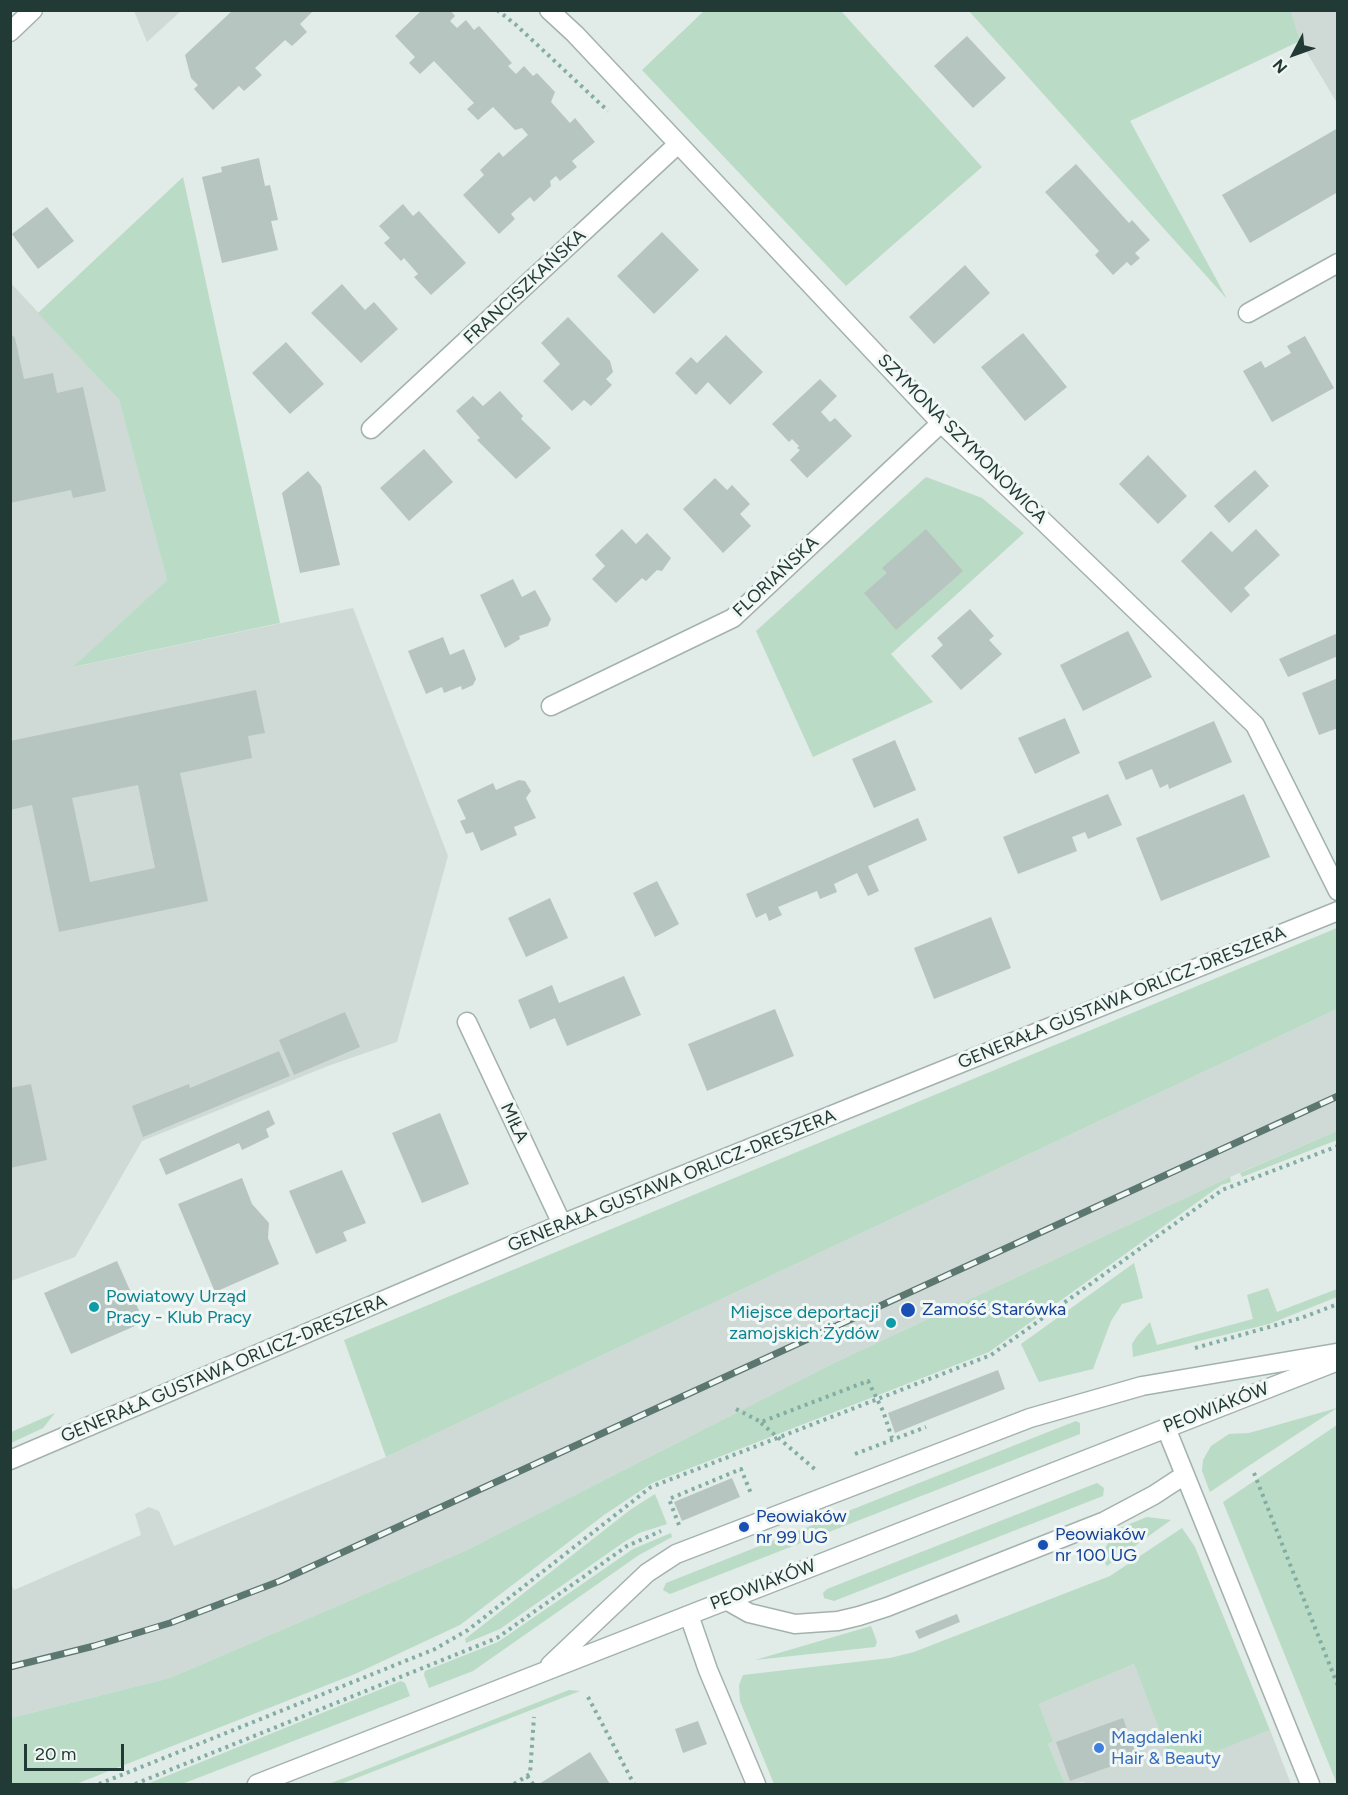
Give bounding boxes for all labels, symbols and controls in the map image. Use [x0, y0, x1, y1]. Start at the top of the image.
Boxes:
north arrow [1264, 24, 1324, 84]
text: N [1269, 55, 1291, 77]
street label: FRANCISZKAŃSKA [460, 225, 590, 349]
street label: SZYMONA SZYMONOWICA [873, 350, 1051, 528]
street label: FLORIAŃSKA [729, 532, 823, 622]
street label: GENERAŁA GUSTAWA ORLICZ-DRESZERA [955, 922, 1289, 1074]
street label: MIŁA [495, 1100, 533, 1146]
street label: GENERAŁA GUSTAWA ORLICZ-DRESZERA [505, 1105, 839, 1257]
place label: Powiatowy Urząd Pracy - Klub Pracy [106, 1286, 252, 1328]
street label: GENERAŁA GUSTAWA ORLICZ-DRESZERA [58, 1290, 390, 1448]
place label: Zamość Starówka [922, 1299, 1066, 1321]
marker: Powiatowy Urząd Pracy - Klub Pracy [87, 1300, 101, 1314]
marker: Zamość Starówka [899, 1301, 917, 1319]
place label: Miejsce deportacji zamojskich Żydów [729, 1302, 879, 1344]
marker: Miejsce deportacji zamojskich Żydów [884, 1316, 898, 1330]
street label: PEOWIAKÓW [1160, 1378, 1272, 1438]
place label: Peowiaków nr 99 UG [756, 1506, 847, 1549]
marker: Peowiaków nr 99 UG [737, 1520, 751, 1534]
place label: Peowiaków nr 100 UG [1055, 1524, 1146, 1567]
marker: Peowiaków nr 100 UG [1036, 1538, 1050, 1552]
street label: PEOWIAKÓW [707, 1555, 819, 1615]
place label: Magdalenki Hair & Beauty [1111, 1727, 1221, 1770]
scale bar [27, 1732, 128, 1770]
marker: Magdalenki Hair & Beauty [1092, 1741, 1106, 1755]
text: 20 m [35, 1743, 76, 1765]

